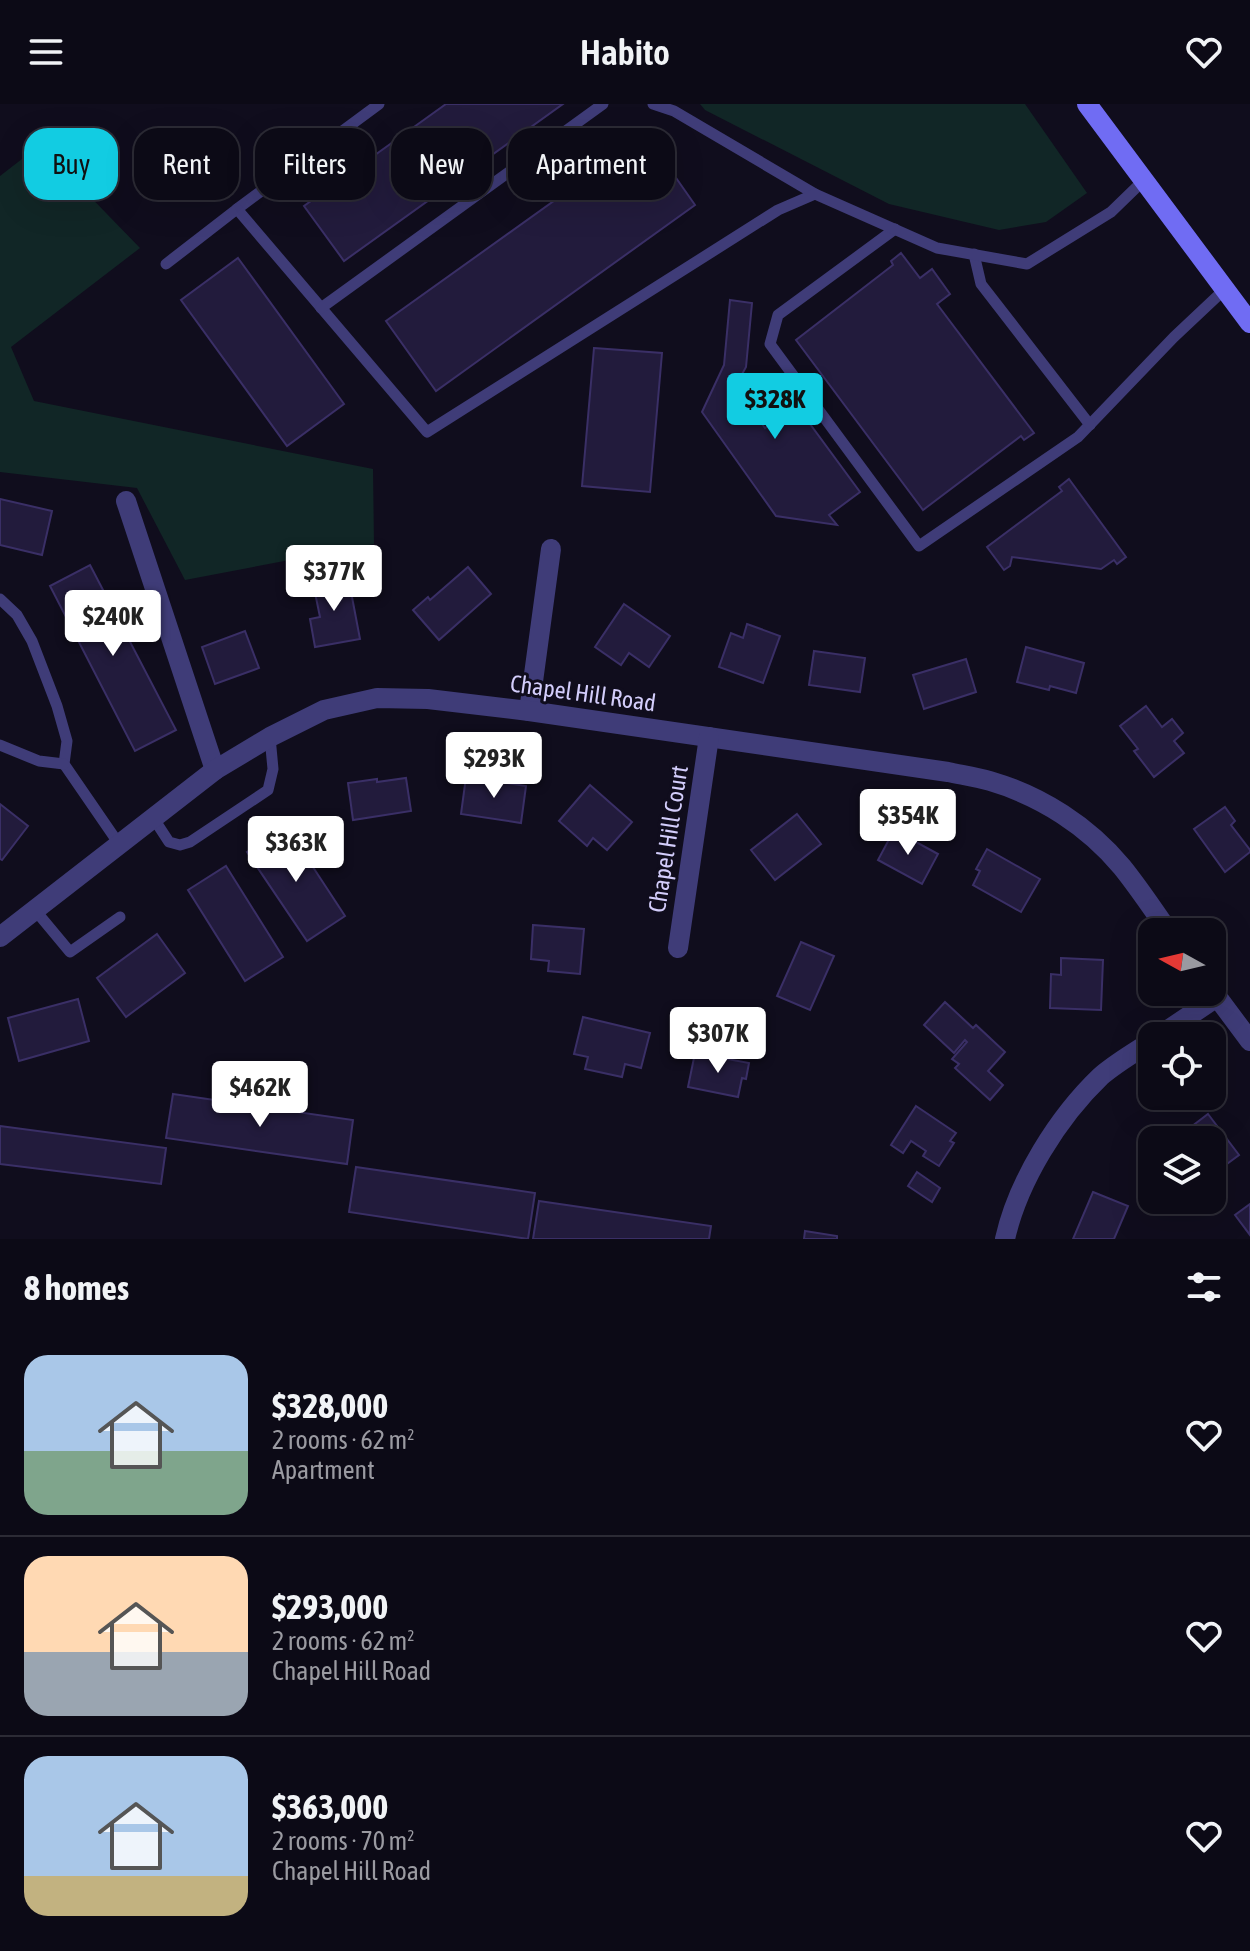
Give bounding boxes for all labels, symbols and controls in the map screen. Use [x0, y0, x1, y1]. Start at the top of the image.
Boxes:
icon: menu [24, 30, 68, 74]
icon: heart [1182, 30, 1226, 74]
text: Habito [580, 31, 670, 73]
chip: Buy [24, 128, 118, 200]
chip: Rent [134, 128, 239, 200]
chip: Filters [255, 128, 375, 200]
chip: New [391, 128, 492, 200]
chip: Apartment [508, 128, 675, 200]
pin: $328K [719, 373, 831, 441]
text: $328K [745, 384, 805, 414]
pin: $377K [278, 545, 390, 613]
text: $377K [304, 556, 364, 586]
pin: $240K [57, 590, 169, 658]
text: $240K [83, 601, 143, 631]
street label: Chapel Hill Road [508, 669, 658, 717]
pin: $293K [438, 732, 550, 800]
text: $293K [464, 743, 524, 773]
street label: Chapel Hill Court [643, 764, 693, 914]
pin: $354K [852, 789, 964, 857]
text: $354K [878, 800, 938, 830]
pin: $363K [240, 816, 352, 884]
text: $363K [266, 827, 326, 857]
north arrow [1138, 918, 1226, 1006]
map controls [1138, 918, 1226, 1214]
pin: $307K [662, 1007, 774, 1075]
text: $307K [688, 1018, 748, 1048]
button: locate [1138, 1022, 1226, 1110]
pin: $462K [204, 1061, 316, 1129]
text: $462K [230, 1072, 290, 1102]
button: layers [1138, 1126, 1226, 1214]
icon: filters [1182, 1265, 1226, 1309]
text: 8 homes [24, 1268, 129, 1307]
text: $328,000 [272, 1386, 388, 1425]
icon: home [88, 1387, 184, 1483]
icon: heart [1182, 1413, 1226, 1457]
text: 2 rooms · 62 m² [272, 1425, 414, 1455]
text: Apartment [272, 1455, 375, 1485]
text: $293,000 [272, 1587, 388, 1626]
icon: home [88, 1588, 184, 1684]
icon: heart [1182, 1614, 1226, 1658]
text: 2 rooms · 62 m² [272, 1626, 414, 1656]
text: Chapel Hill Road [272, 1656, 431, 1686]
text: $363,000 [272, 1787, 388, 1826]
icon: home [88, 1788, 184, 1884]
icon: heart [1182, 1814, 1226, 1858]
text: 2 rooms · 70 m² [272, 1826, 414, 1856]
text: Chapel Hill Road [272, 1856, 431, 1886]

